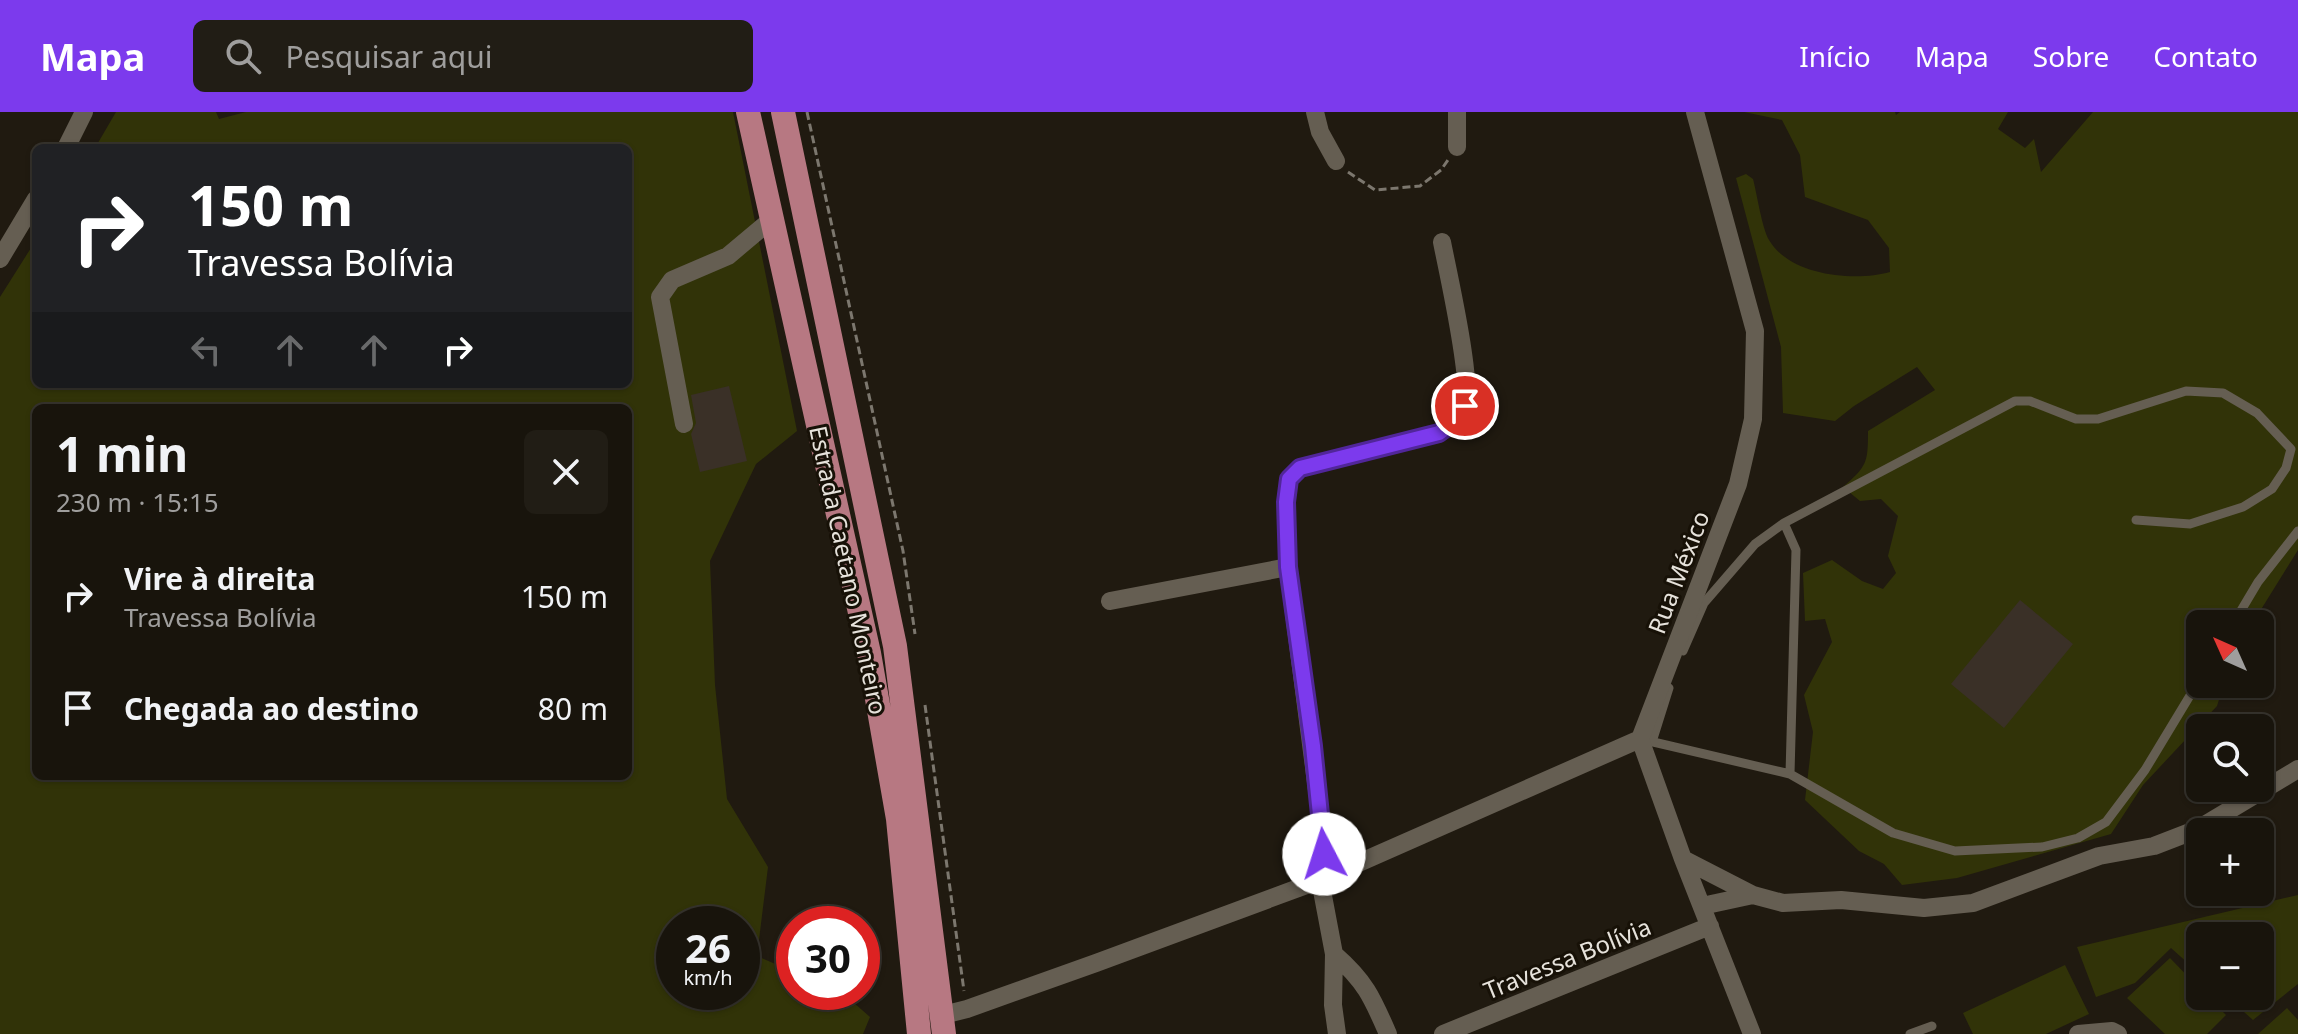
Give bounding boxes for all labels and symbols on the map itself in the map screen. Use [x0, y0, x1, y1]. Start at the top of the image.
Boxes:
pin [1431, 372, 1499, 440]
street label: Estrada Caetano Monteiro [802, 423, 896, 717]
street label: Rua México [1639, 506, 1717, 638]
north arrow [2186, 610, 2274, 698]
position arrow [1282, 812, 1366, 896]
speed limit sign: 30 [776, 906, 880, 1010]
street label: Travessa Bolívia [1478, 909, 1656, 1007]

